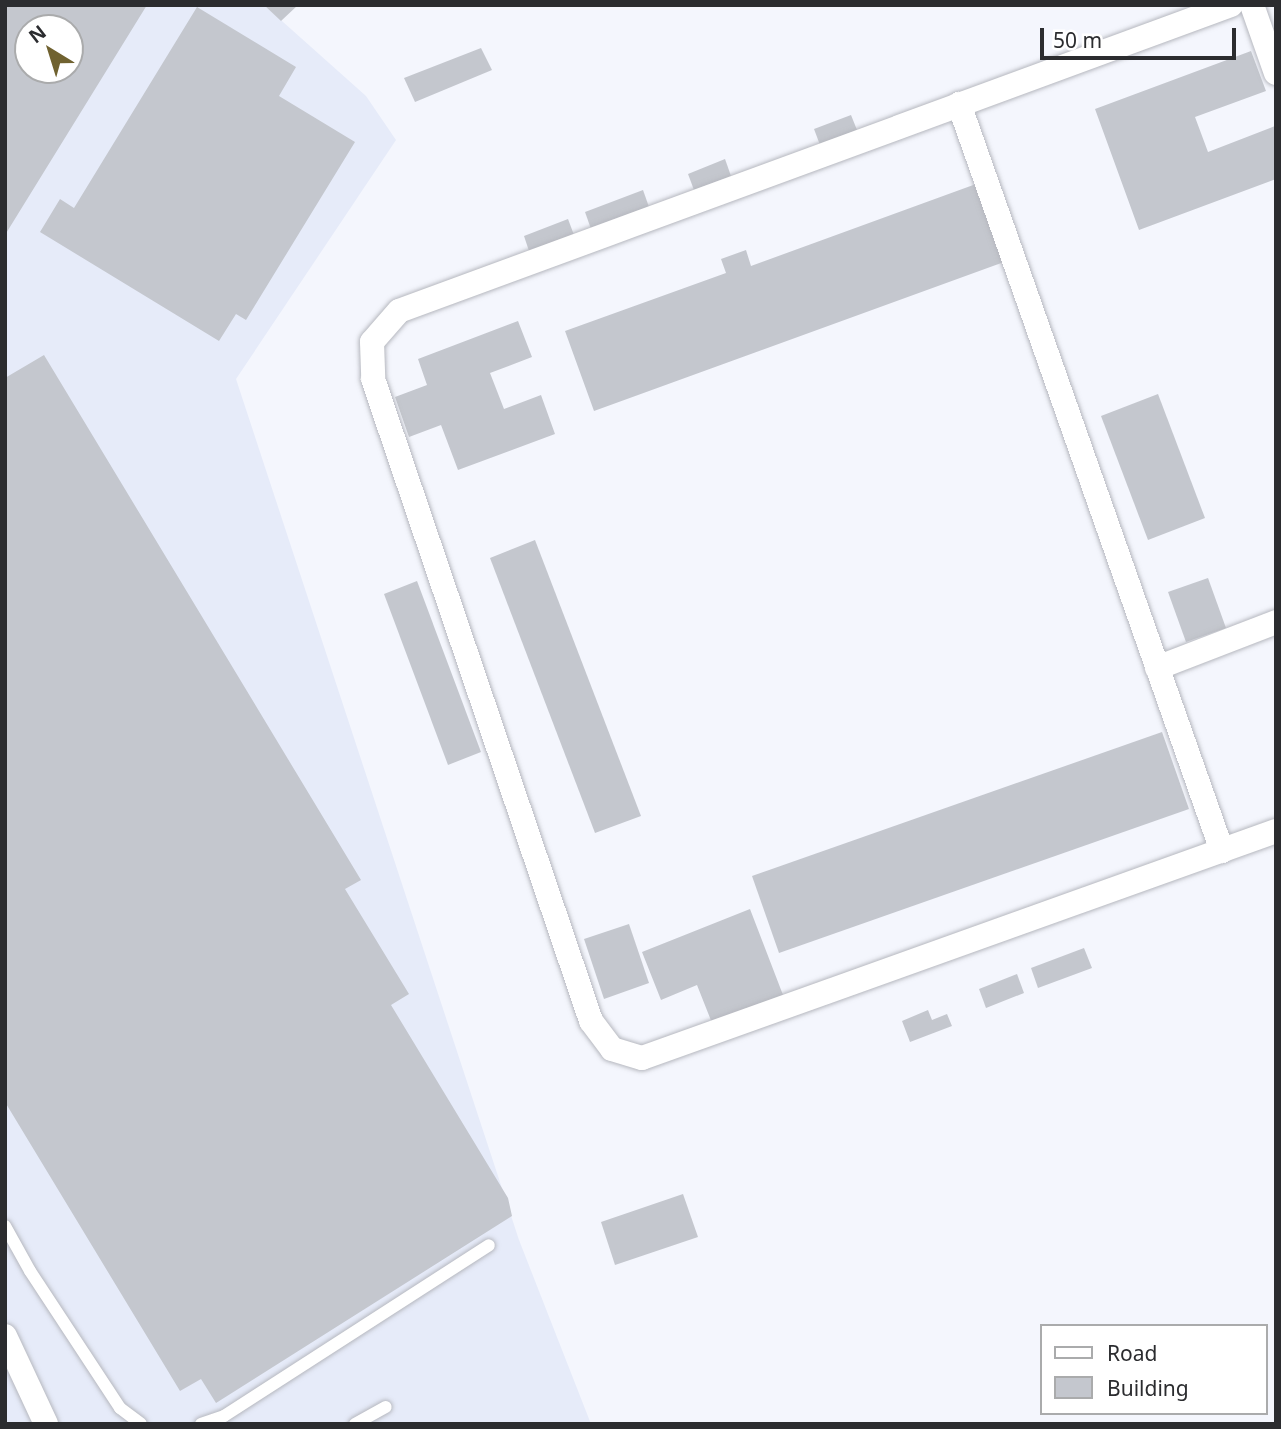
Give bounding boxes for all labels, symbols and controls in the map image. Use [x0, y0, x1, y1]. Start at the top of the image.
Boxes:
north arrow [14, 14, 84, 84]
scale bar [1043, 14, 1239, 58]
text: N [23, 19, 51, 49]
text: 50 m [1053, 26, 1102, 54]
legend [1040, 1324, 1267, 1415]
text: Road [1107, 1339, 1157, 1367]
text: Building [1107, 1374, 1189, 1402]

